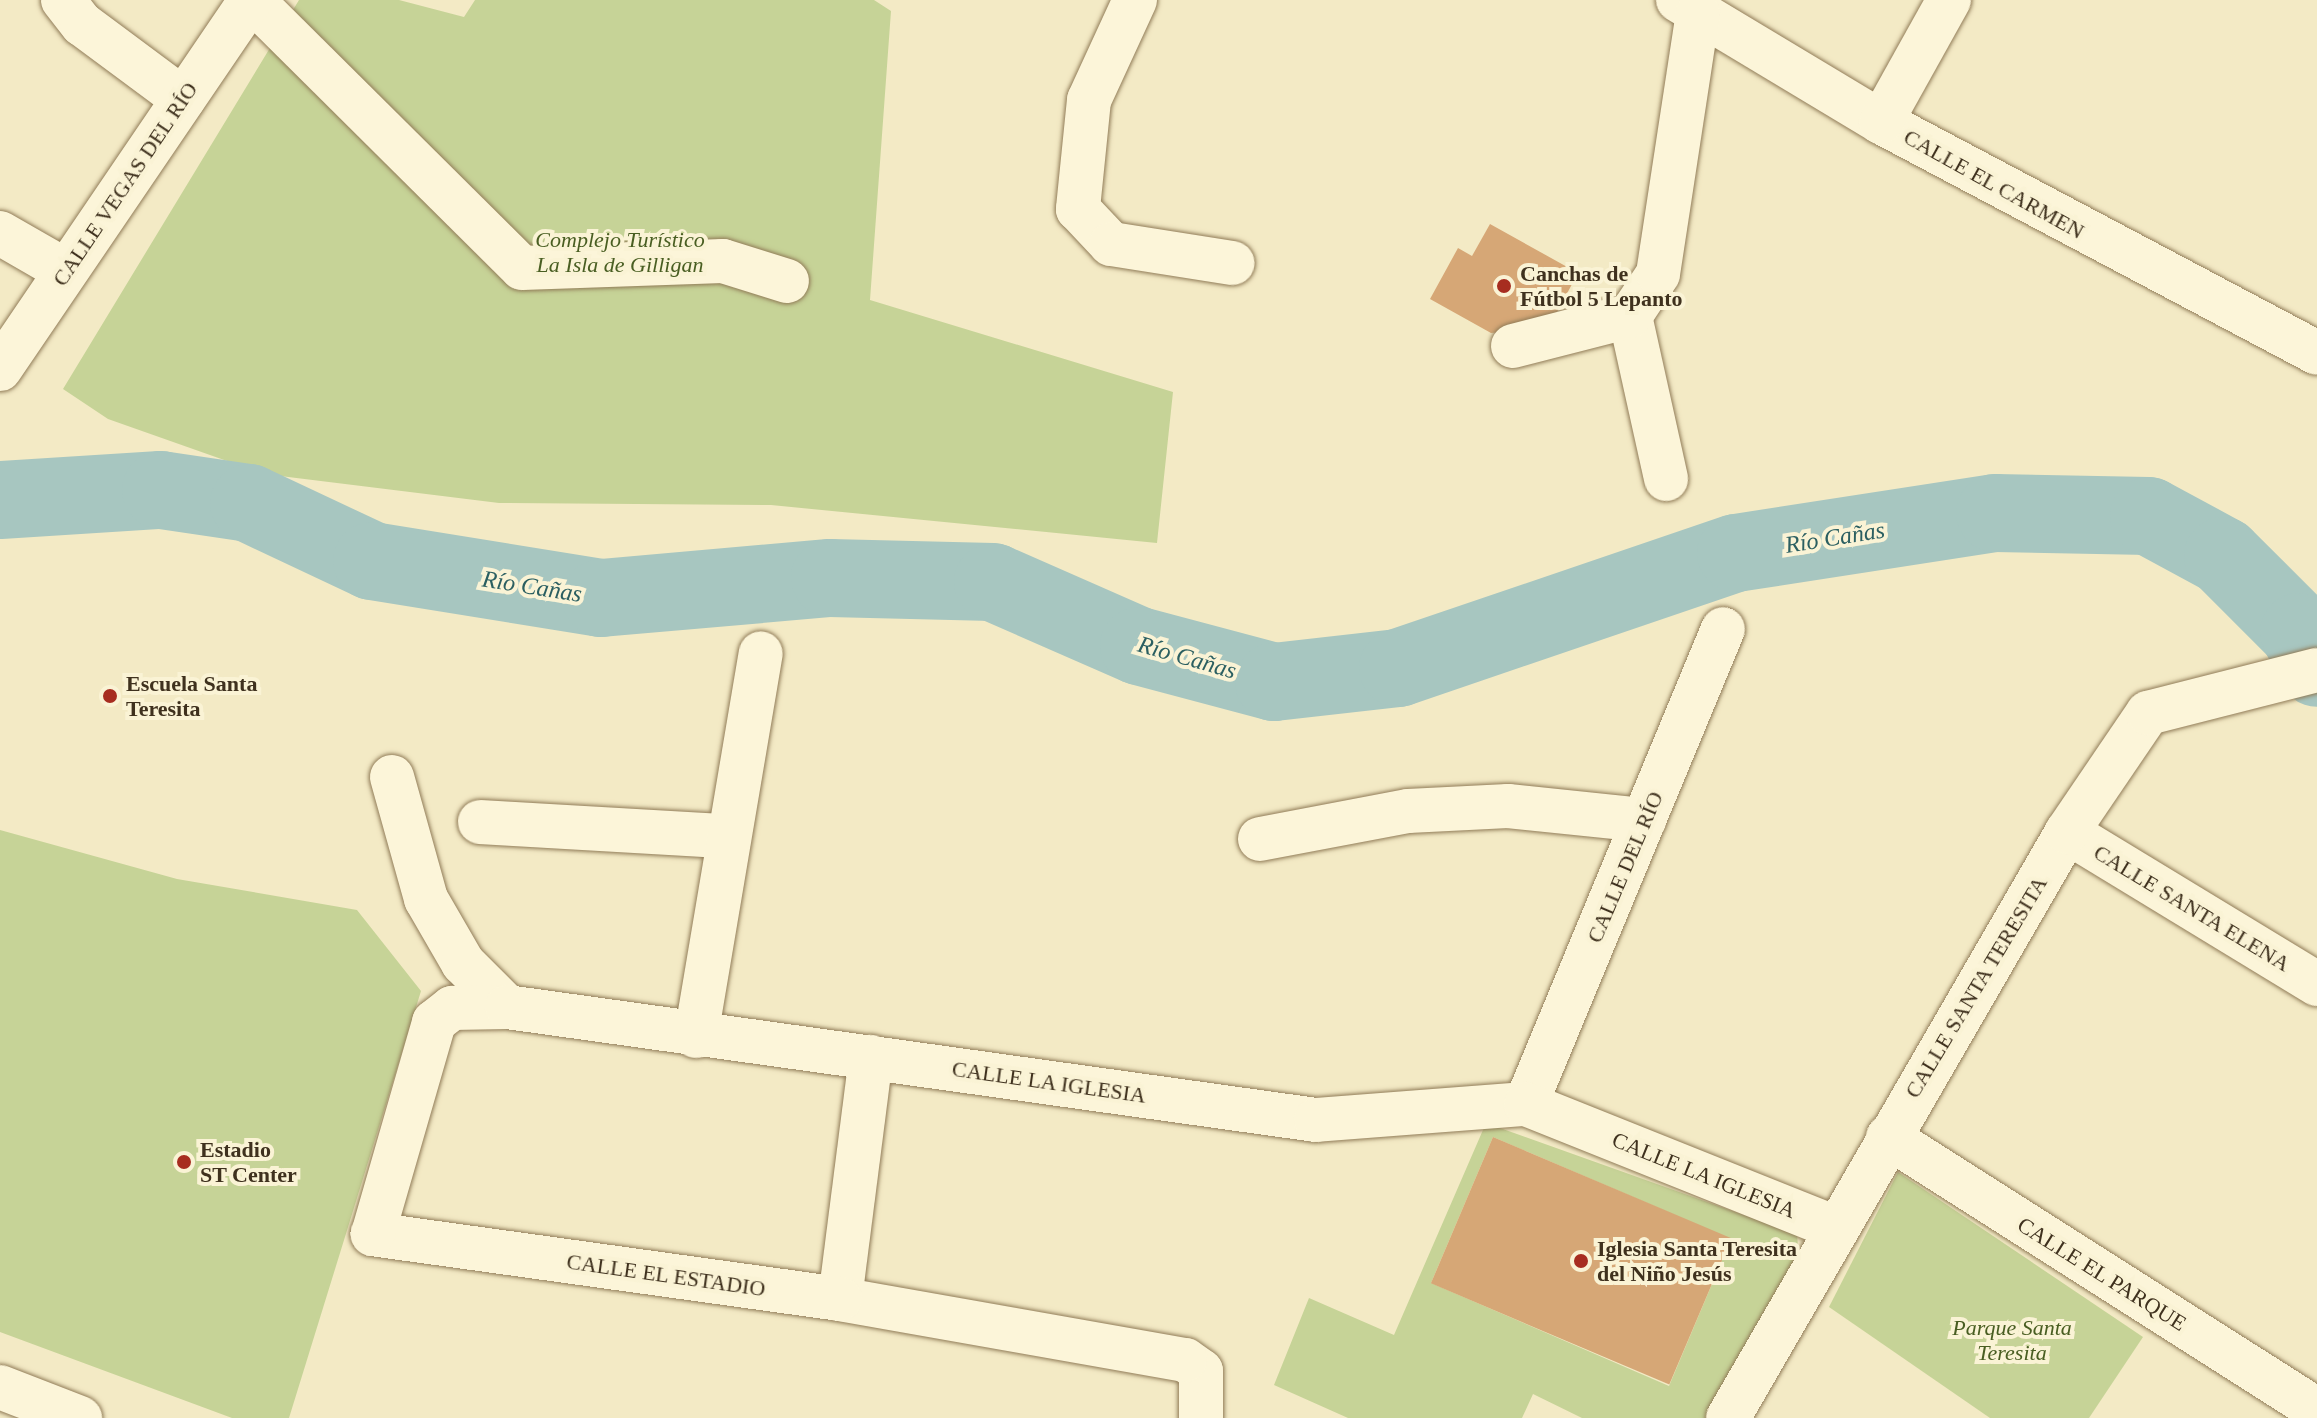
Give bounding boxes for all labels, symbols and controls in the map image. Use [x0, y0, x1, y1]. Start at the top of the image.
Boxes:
street label: CALLE VEGAS DEL RÍO [47, 77, 203, 291]
street label: CALLE EL CARMEN [1899, 123, 2089, 245]
park label: Complejo Turístico La Isla de Gilligan [535, 226, 705, 278]
place label: Canchas de Fútbol 5 Lepanto [1520, 260, 1683, 312]
marker: Canchas de Fútbol 5 Lepanto [1495, 277, 1513, 295]
water label: Río Cañas [1783, 516, 1887, 560]
water label: Río Cañas [480, 565, 584, 609]
water label: Río Cañas [1135, 630, 1239, 686]
place label: Escuela Santa Teresita [126, 670, 257, 722]
marker: Escuela Santa Teresita [101, 687, 119, 705]
street label: CALLE DEL RÍO [1581, 787, 1669, 947]
street label: CALLE SANTA ELENA [2089, 839, 2295, 977]
street label: CALLE SANTA TERESITA [1899, 871, 2053, 1103]
street label: CALLE LA IGLESIA [950, 1055, 1148, 1109]
street label: CALLE LA IGLESIA [1608, 1126, 1800, 1224]
place label: Estadio ST Center [200, 1136, 297, 1188]
marker: Estadio ST Center [175, 1153, 193, 1171]
street label: CALLE EL PARQUE [2012, 1211, 2192, 1337]
place label: Iglesia Santa Teresita del Niño Jesús [1597, 1235, 1797, 1286]
street label: CALLE EL ESTADIO [565, 1248, 767, 1302]
marker: Iglesia Santa Teresita del Niño Jesús [1572, 1252, 1590, 1270]
park label: Parque Santa Teresita [1952, 1314, 2072, 1366]

